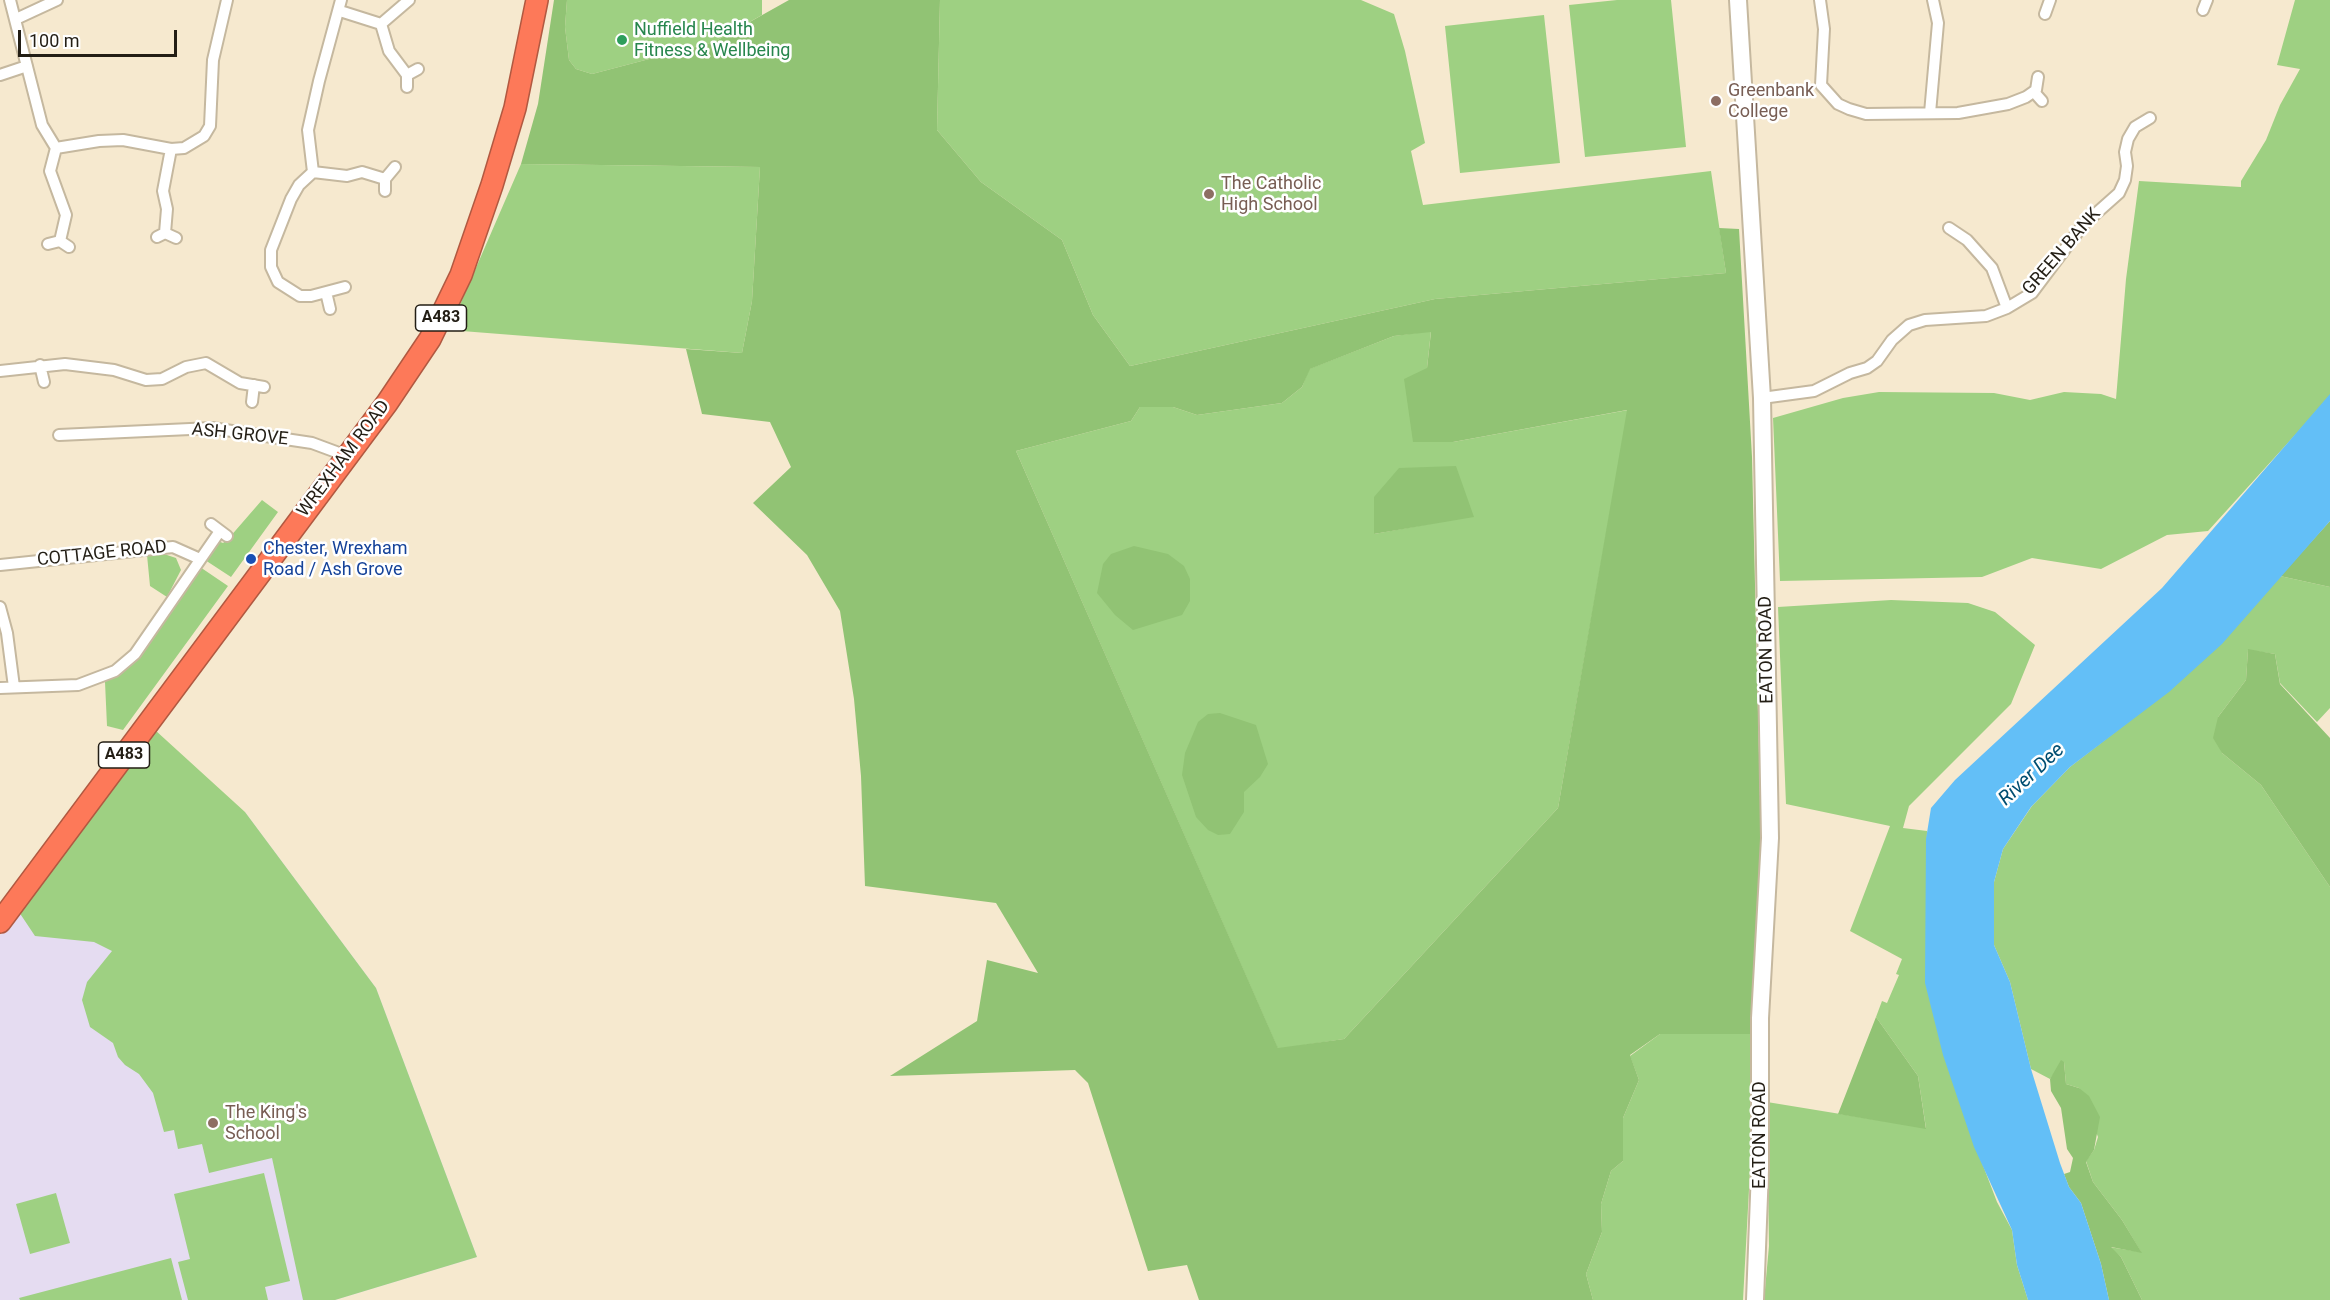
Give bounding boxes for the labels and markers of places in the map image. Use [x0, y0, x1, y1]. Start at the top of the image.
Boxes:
place label: Nuffield Health Fitness & Wellbeing [634, 19, 790, 62]
marker: Nuffield Health Fitness & Wellbeing [615, 33, 629, 47]
place label: Greenbank College [1728, 80, 1814, 122]
marker: Greenbank College [1709, 94, 1723, 108]
place label: The Catholic High School [1221, 173, 1321, 216]
marker: The Catholic High School [1202, 187, 1216, 201]
place label: Chester, Wrexham Road / Ash Grove [263, 538, 408, 580]
marker: Chester, Wrexham Road / Ash Grove [244, 552, 258, 566]
place label: The King's School [225, 1102, 307, 1144]
marker: The King's School [206, 1116, 220, 1130]

